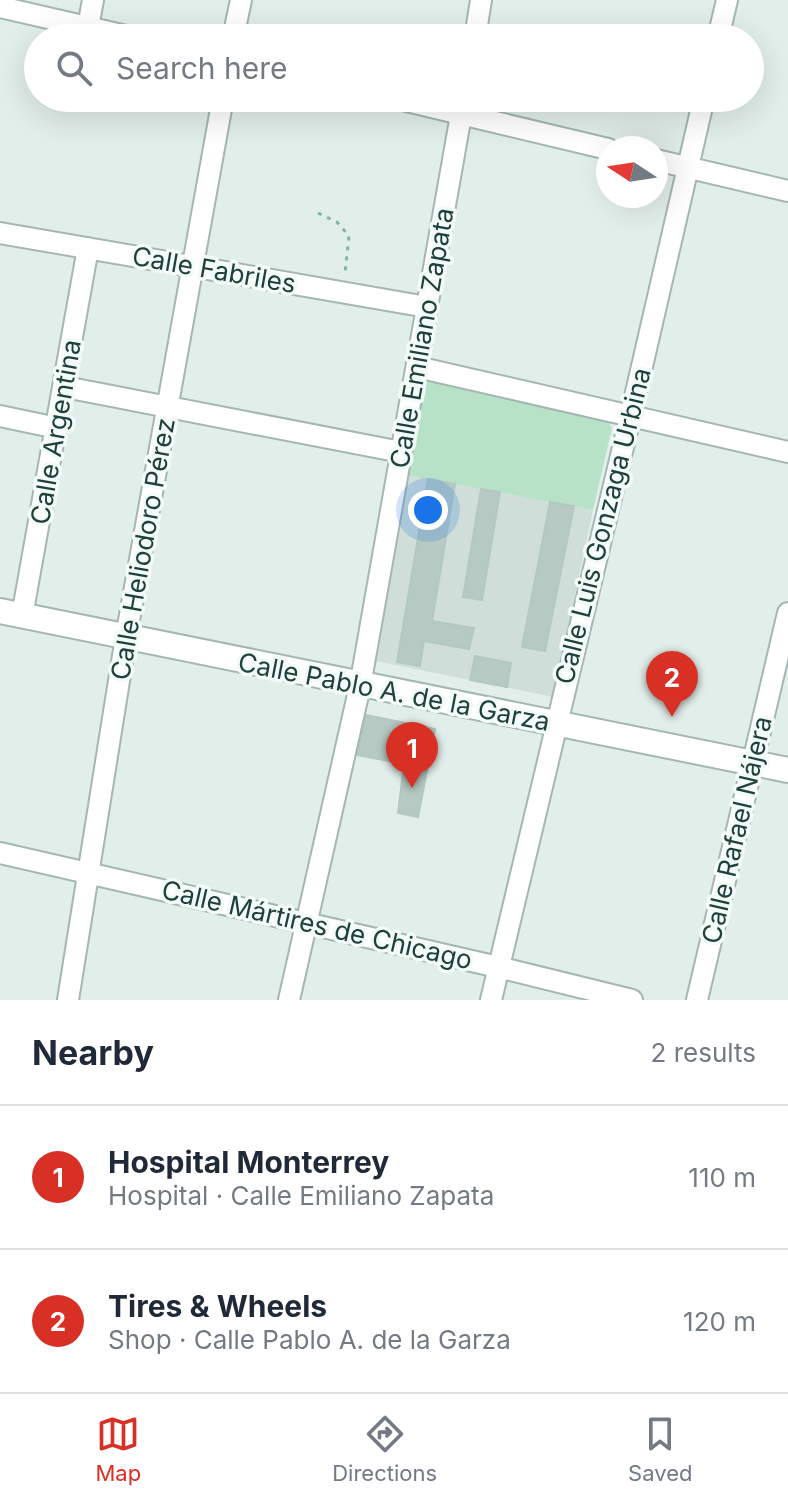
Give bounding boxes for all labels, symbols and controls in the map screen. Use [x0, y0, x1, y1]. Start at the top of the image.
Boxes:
search box [24, 24, 764, 112]
icon: search [52, 46, 96, 90]
text: Search here [116, 50, 288, 86]
north arrow [596, 136, 668, 208]
street label: Calle Emiliano Zapata [383, 205, 460, 470]
street label: Calle Fabriles [130, 240, 298, 299]
street label: Calle Argentina [24, 337, 87, 527]
street label: Calle Luis Gonzaga Urbina [548, 364, 657, 687]
street label: Calle Heliodoro Pérez [104, 416, 181, 682]
your location [408, 490, 448, 530]
street label: Calle Pablo A. de la Garza [236, 646, 553, 737]
pin: 2 [646, 651, 698, 717]
street label: Calle Rafael Nájera [695, 713, 778, 947]
pin: 1 [386, 722, 438, 788]
street label: Calle Mártires de Chicago [159, 874, 475, 975]
text: Nearby [32, 1032, 154, 1073]
text: 2 results [651, 1037, 756, 1068]
text: Hospital Monterrey [108, 1144, 389, 1180]
text: 1 [52, 1162, 64, 1193]
text: 110 m [688, 1162, 756, 1193]
text: Hospital · Calle Emiliano Zapata [108, 1180, 494, 1211]
text: Tires & Wheels [108, 1288, 327, 1324]
text: 2 [50, 1306, 66, 1337]
text: 120 m [683, 1306, 756, 1337]
text: Shop · Calle Pablo A. de la Garza [108, 1324, 511, 1355]
tab: Map [96, 1412, 141, 1486]
tab: Directions [332, 1412, 437, 1486]
tab: Saved [628, 1412, 692, 1486]

